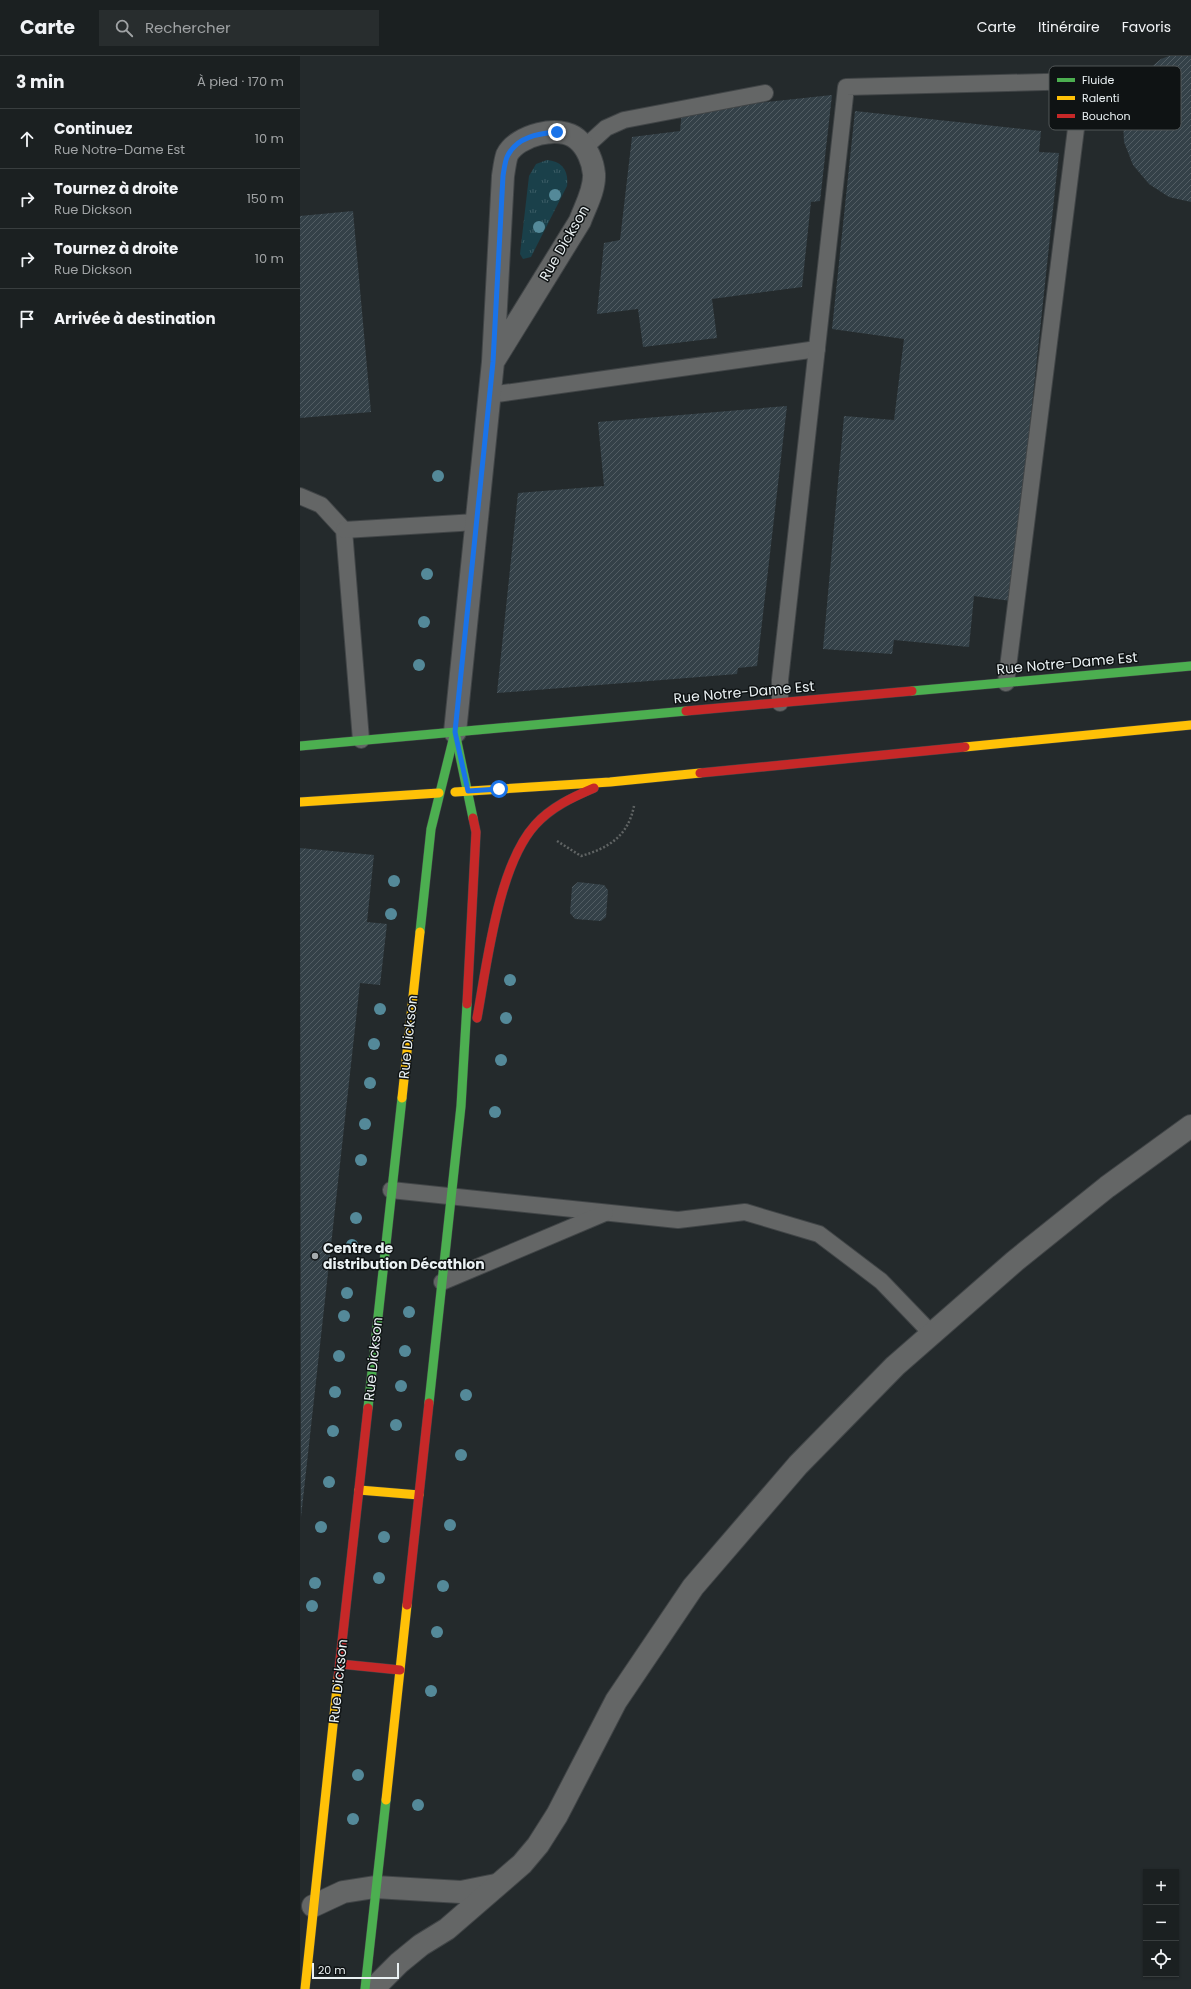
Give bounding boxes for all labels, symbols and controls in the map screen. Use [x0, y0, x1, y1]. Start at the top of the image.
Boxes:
search box [99, 10, 379, 46]
text: Carte [20, 14, 75, 41]
icon: search [113, 17, 135, 39]
text: Rechercher [145, 17, 231, 38]
text: Carte [977, 17, 1016, 37]
text: Itinéraire [1038, 17, 1100, 37]
text: Favoris [1122, 17, 1171, 37]
legend [1049, 66, 1181, 130]
text: 3 min [16, 70, 64, 94]
text: À pied · 170 m [197, 72, 284, 91]
text: Fluide [1082, 72, 1114, 88]
text: Ralenti [1082, 90, 1120, 106]
text: Bouchon [1082, 108, 1131, 124]
text: Continuez [54, 118, 133, 139]
route end [548, 123, 566, 141]
icon: ahead [16, 128, 38, 150]
text: 10 m [255, 129, 284, 148]
text: Rue Notre-Dame Est [54, 140, 185, 159]
text: Tournez à droite [54, 178, 178, 199]
icon: right [16, 188, 38, 210]
text: 150 m [247, 189, 284, 208]
text: Rue Dickson [54, 200, 132, 219]
street label: Rue Dickson [534, 202, 594, 284]
text: Tournez à droite [54, 238, 178, 259]
icon: right [16, 248, 38, 270]
text: 10 m [255, 249, 284, 268]
text: Rue Dickson [54, 260, 132, 279]
icon: arrive [16, 308, 38, 330]
text: Arrivée à destination [54, 308, 216, 329]
street label: Rue Notre-Dame Est [996, 647, 1138, 679]
street label: Rue Notre-Dame Est [673, 676, 815, 708]
route start [490, 780, 508, 798]
street label: Rue Dickson [394, 994, 422, 1080]
place label: Centre de distribution Décathlon [323, 1238, 485, 1274]
marker: Centre de distribution Décathlon [310, 1251, 320, 1261]
street label: Rue Dickson [359, 1316, 387, 1402]
street label: Rue Dickson [324, 1638, 352, 1724]
map controls [1143, 1869, 1179, 1977]
button: + [1143, 1869, 1179, 1905]
button: − [1143, 1905, 1179, 1941]
button: locate [1143, 1941, 1179, 1977]
scale bar [312, 1961, 399, 1980]
text: 20 m [318, 1962, 346, 1978]

